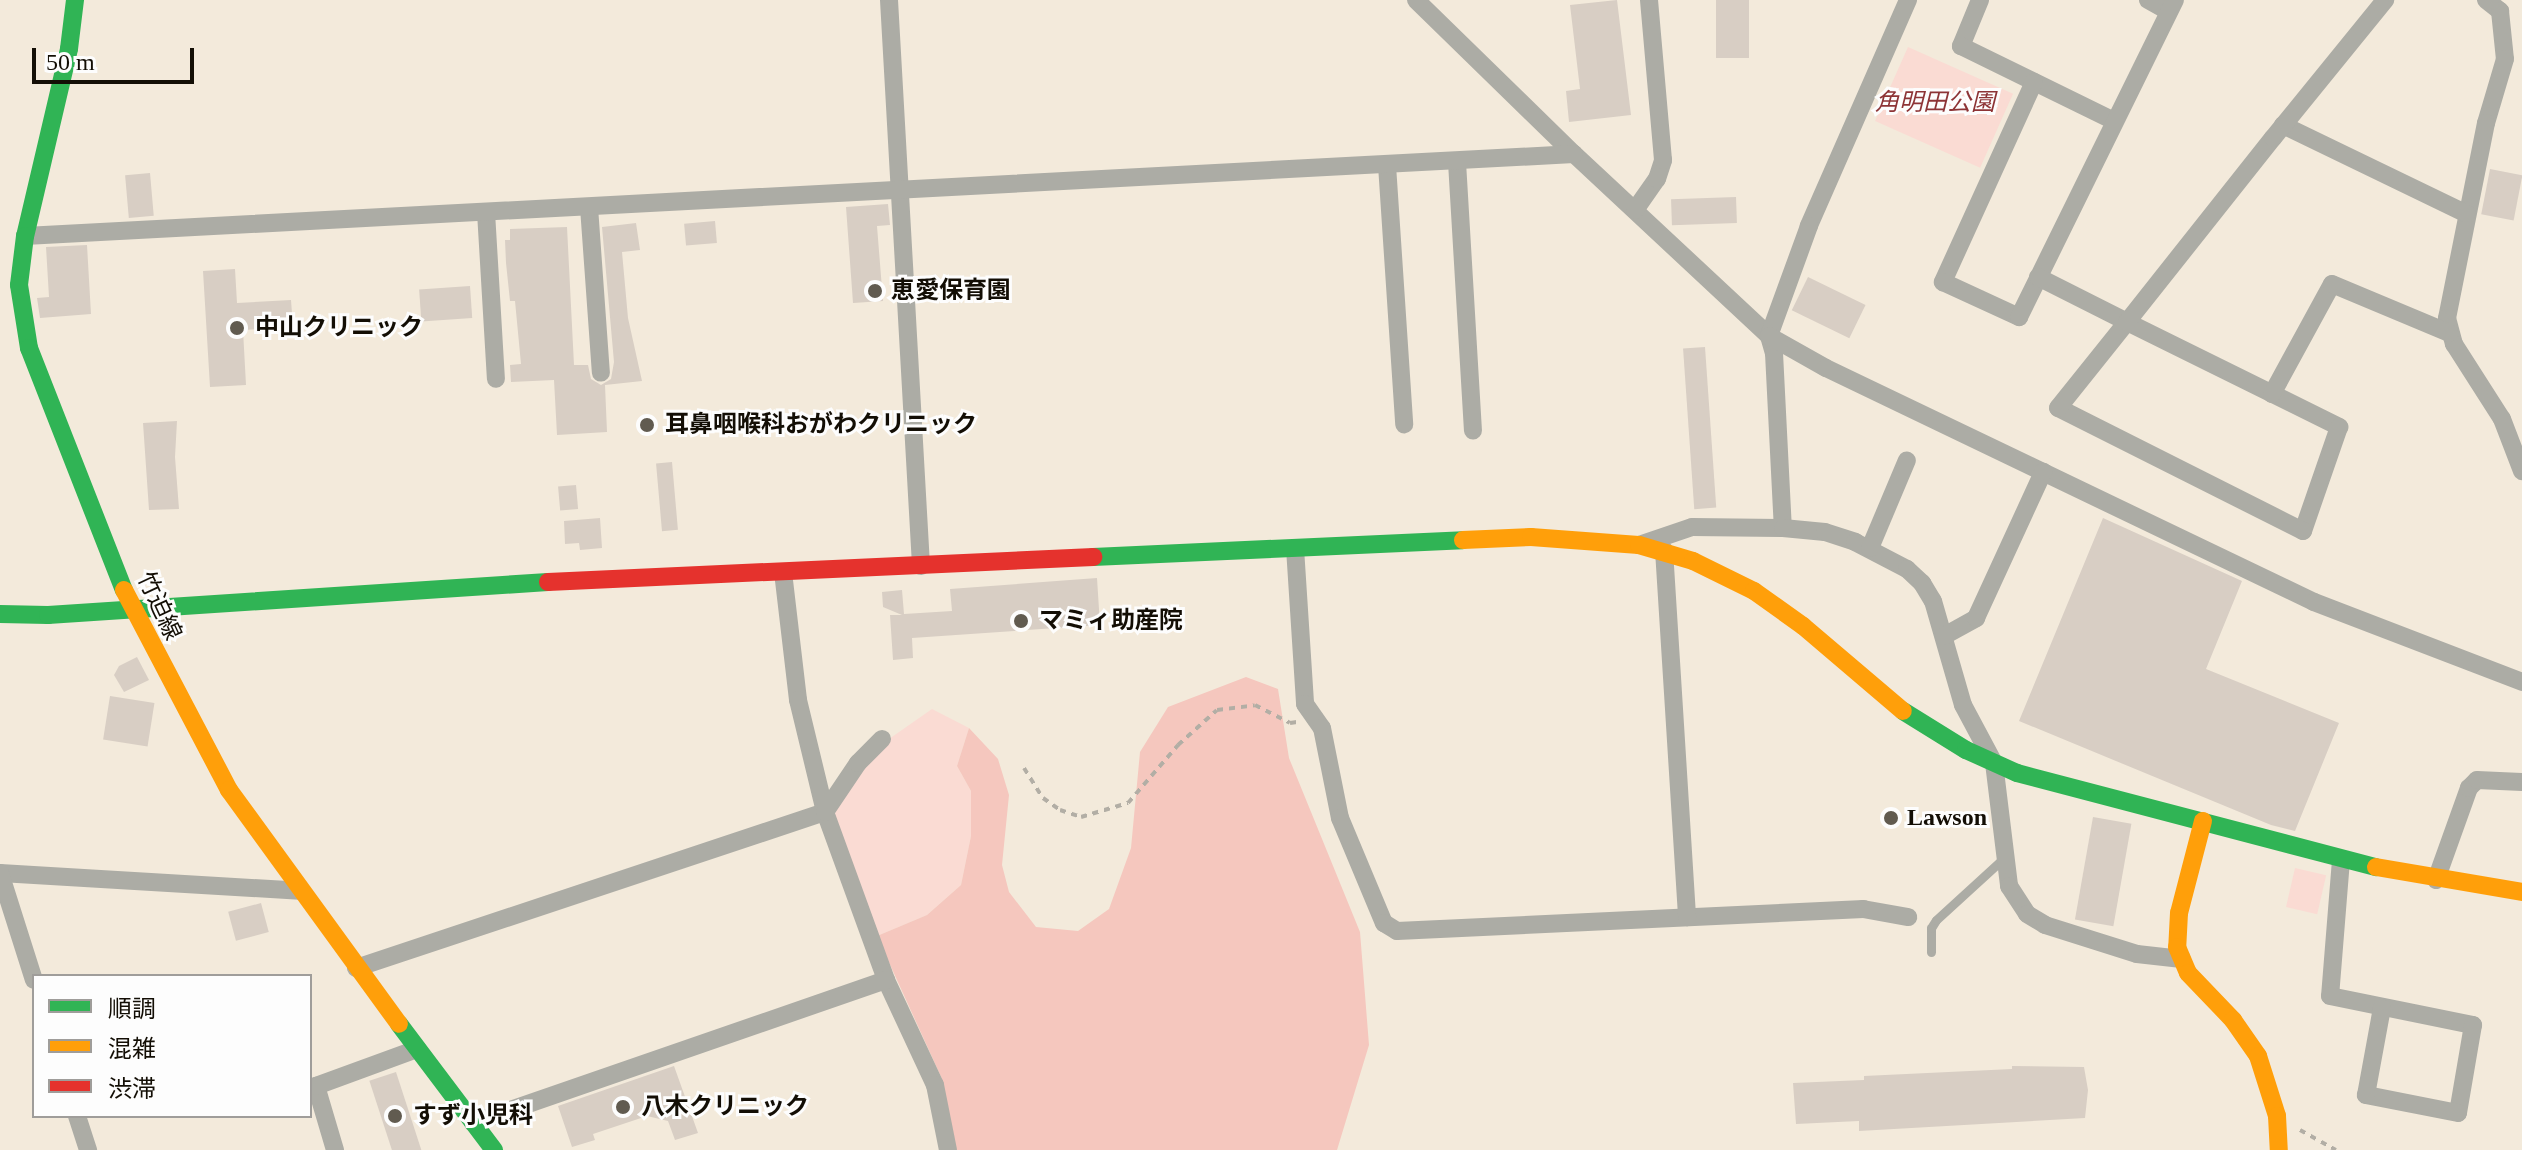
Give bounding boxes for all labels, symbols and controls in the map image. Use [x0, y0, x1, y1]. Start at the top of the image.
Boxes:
scale bar [36, 32, 198, 82]
text: 50 m [46, 49, 95, 75]
park label: 角明田公園 [1875, 89, 1995, 117]
place label: 恵愛保育園 [891, 277, 1011, 305]
marker: 恵愛保育園 [866, 282, 884, 300]
place label: 中山クリニック [255, 314, 423, 342]
marker: 中山クリニック [226, 317, 248, 339]
place label: 耳鼻咽喉科おがわクリニック [665, 411, 977, 439]
marker: 耳鼻咽喉科おがわクリニック [636, 414, 658, 436]
street label: 竹迫線 [131, 567, 187, 645]
place label: マミィ助産院 [1039, 607, 1183, 635]
marker: マミィ助産院 [1010, 610, 1032, 632]
place label: Lawson [1907, 804, 1987, 832]
marker: Lawson [1882, 809, 1900, 827]
legend [32, 974, 312, 1118]
text: 順調 [108, 996, 156, 1022]
text: 混雑 [108, 1036, 156, 1062]
text: 渋滞 [108, 1076, 156, 1102]
place label: 八木クリニック [641, 1093, 809, 1121]
marker: 八木クリニック [612, 1096, 634, 1118]
place label: すず小児科 [413, 1102, 533, 1130]
marker: すず小児科 [384, 1105, 406, 1127]

